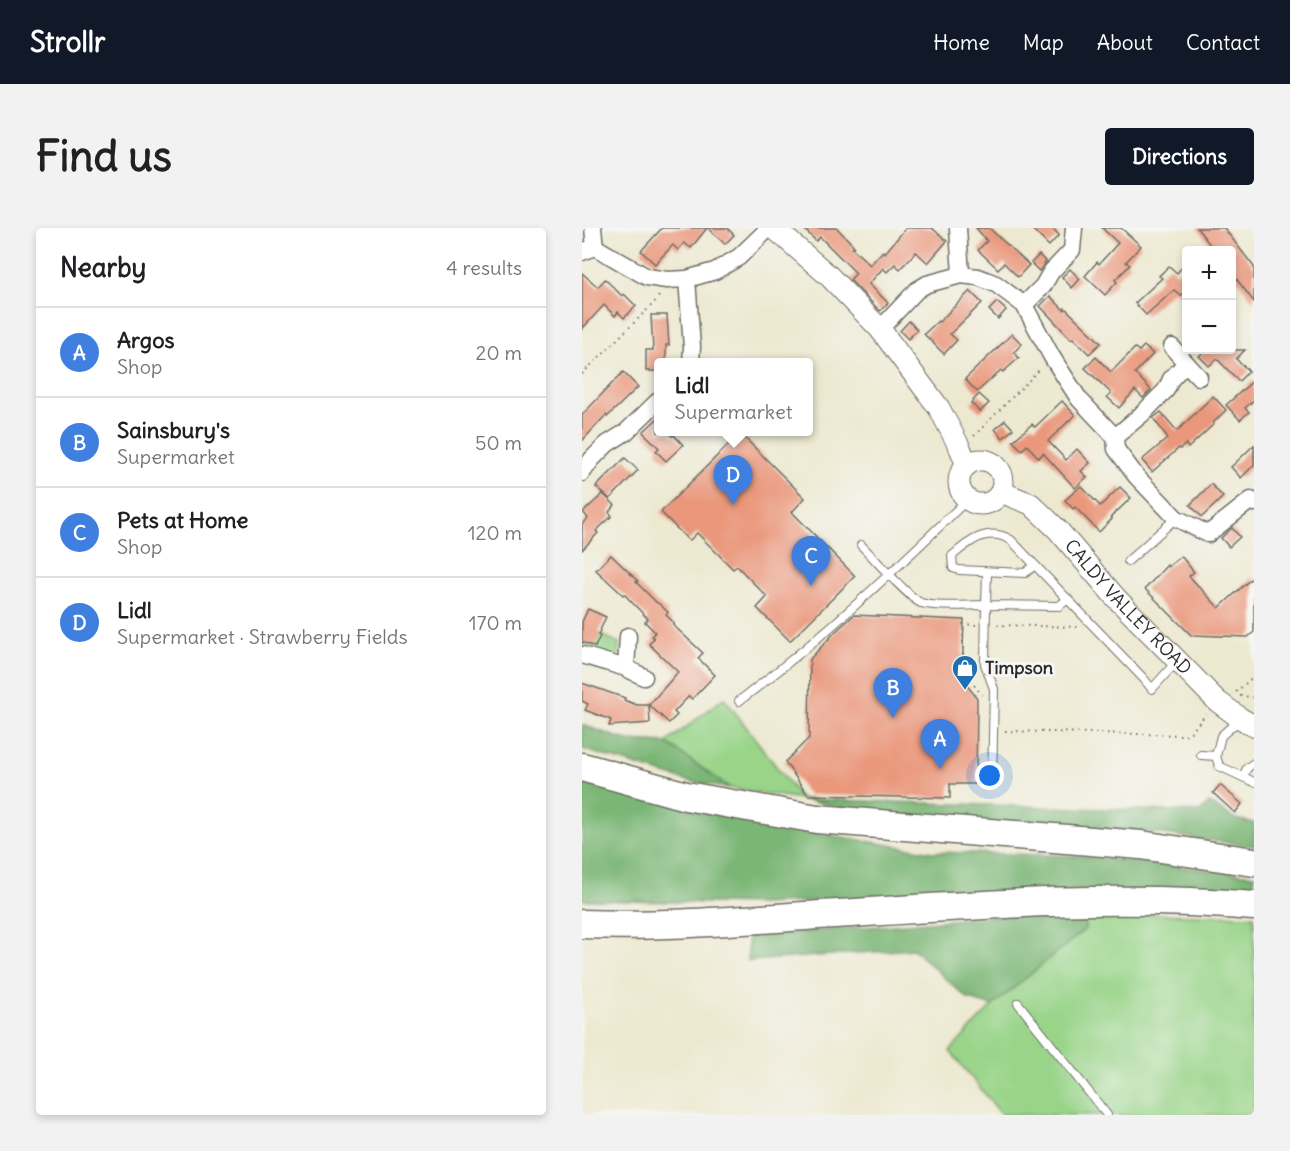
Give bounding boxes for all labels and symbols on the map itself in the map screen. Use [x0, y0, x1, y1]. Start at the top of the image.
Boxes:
pin: D [714, 456, 752, 505]
street label: CALDY VALLEY ROAD [1060, 534, 1197, 679]
pin: C [792, 536, 830, 586]
shop icon: Timpson [950, 653, 980, 691]
place label: Timpson [985, 656, 1054, 679]
pin: B [874, 668, 912, 718]
pin: A [920, 720, 960, 769]
your location [975, 761, 1004, 790]

